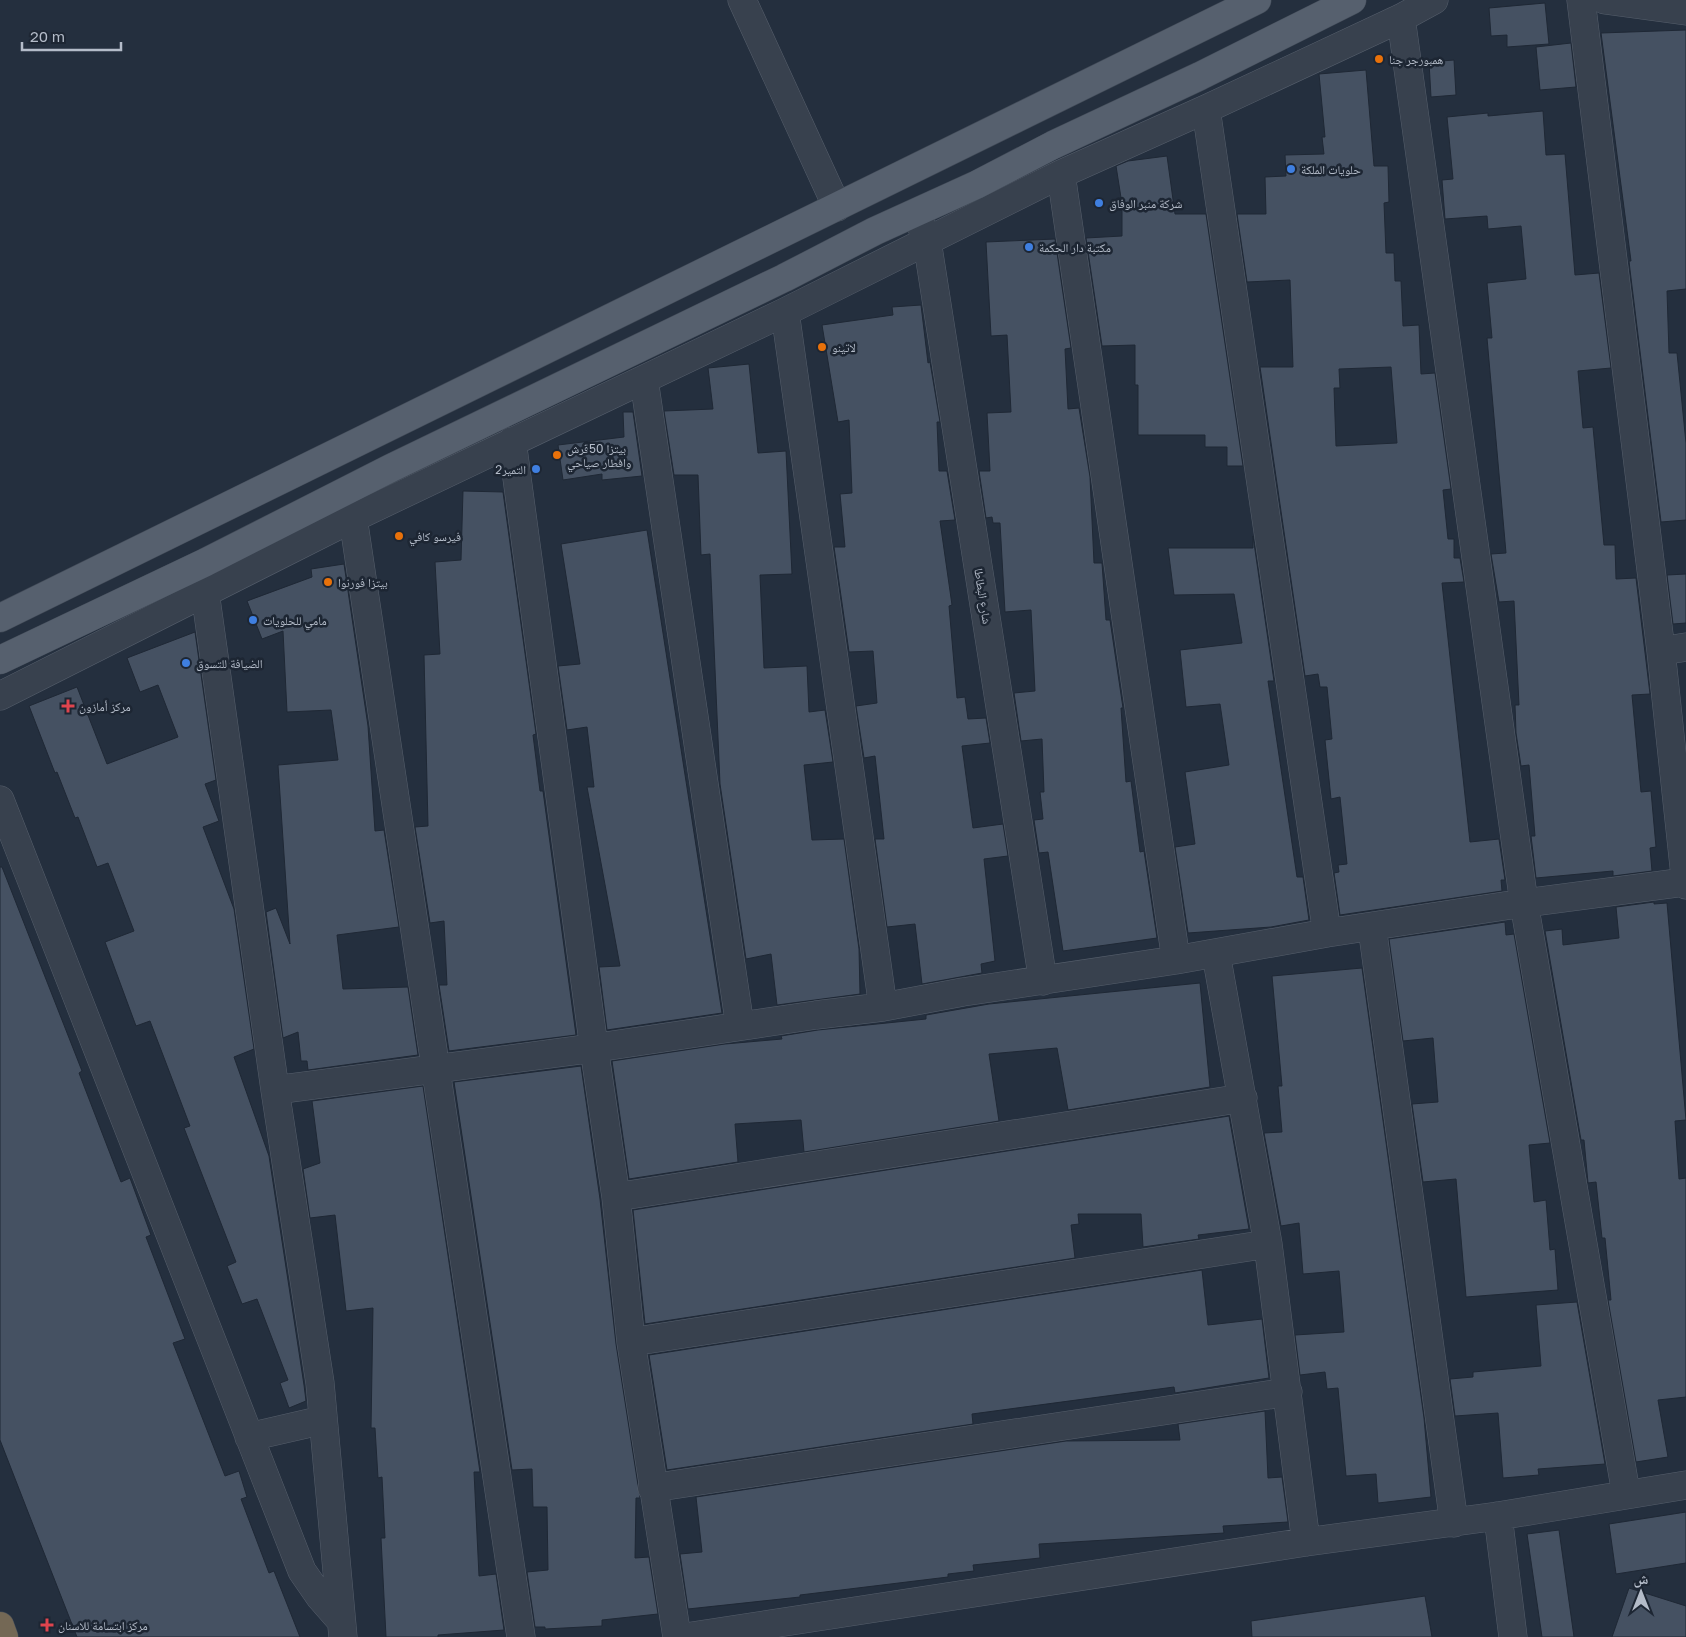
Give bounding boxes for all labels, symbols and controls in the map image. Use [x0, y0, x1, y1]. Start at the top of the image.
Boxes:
scale bar [22, 20, 121, 52]
text: 20 m [30, 27, 65, 45]
place label: همبورجر جنا [1389, 52, 1443, 67]
marker: همبورجر جنا [1373, 53, 1385, 65]
place label: حلويات الملكة [1301, 162, 1361, 177]
marker: حلويات الملكة [1285, 163, 1297, 175]
place label: شركة منبر الوفاق [1109, 196, 1182, 211]
marker: شركة منبر الوفاق [1093, 197, 1105, 209]
place label: مكتبة دار الحكمة [1039, 240, 1111, 255]
marker: مكتبة دار الحكمة [1023, 241, 1035, 253]
place label: لاتينو [832, 340, 856, 355]
marker: لاتينو [816, 341, 828, 353]
place label: بيتزا 50قرش وافطار صياحي [567, 441, 631, 473]
marker: بيتزا 50قرش وافطار صياحي [551, 449, 563, 461]
place label: التمير2 [495, 462, 526, 477]
marker: التمير2 [530, 463, 542, 475]
place label: فيرسو كافي [409, 529, 461, 547]
marker: فيرسو كافي [393, 530, 405, 542]
street label: شارع البطاطا [970, 567, 995, 625]
place label: بيتزا فورنوا [338, 575, 388, 590]
marker: بيتزا فورنوا [322, 576, 334, 588]
place label: مامي للحلويات [263, 613, 327, 631]
marker: مامي للحلويات [247, 614, 259, 626]
place label: الضيافة للتسوق [196, 656, 263, 671]
marker: الضيافة للتسوق [180, 657, 192, 669]
marker: مركز أمازون [61, 699, 75, 713]
place label: مركز أمازون [79, 699, 131, 714]
north arrow [1616, 1567, 1666, 1617]
text: ش [1634, 1570, 1649, 1588]
marker: مركز ابتسامة للاسنان [40, 1618, 54, 1632]
place label: مركز ابتسامة للاسنان [58, 1618, 148, 1633]

